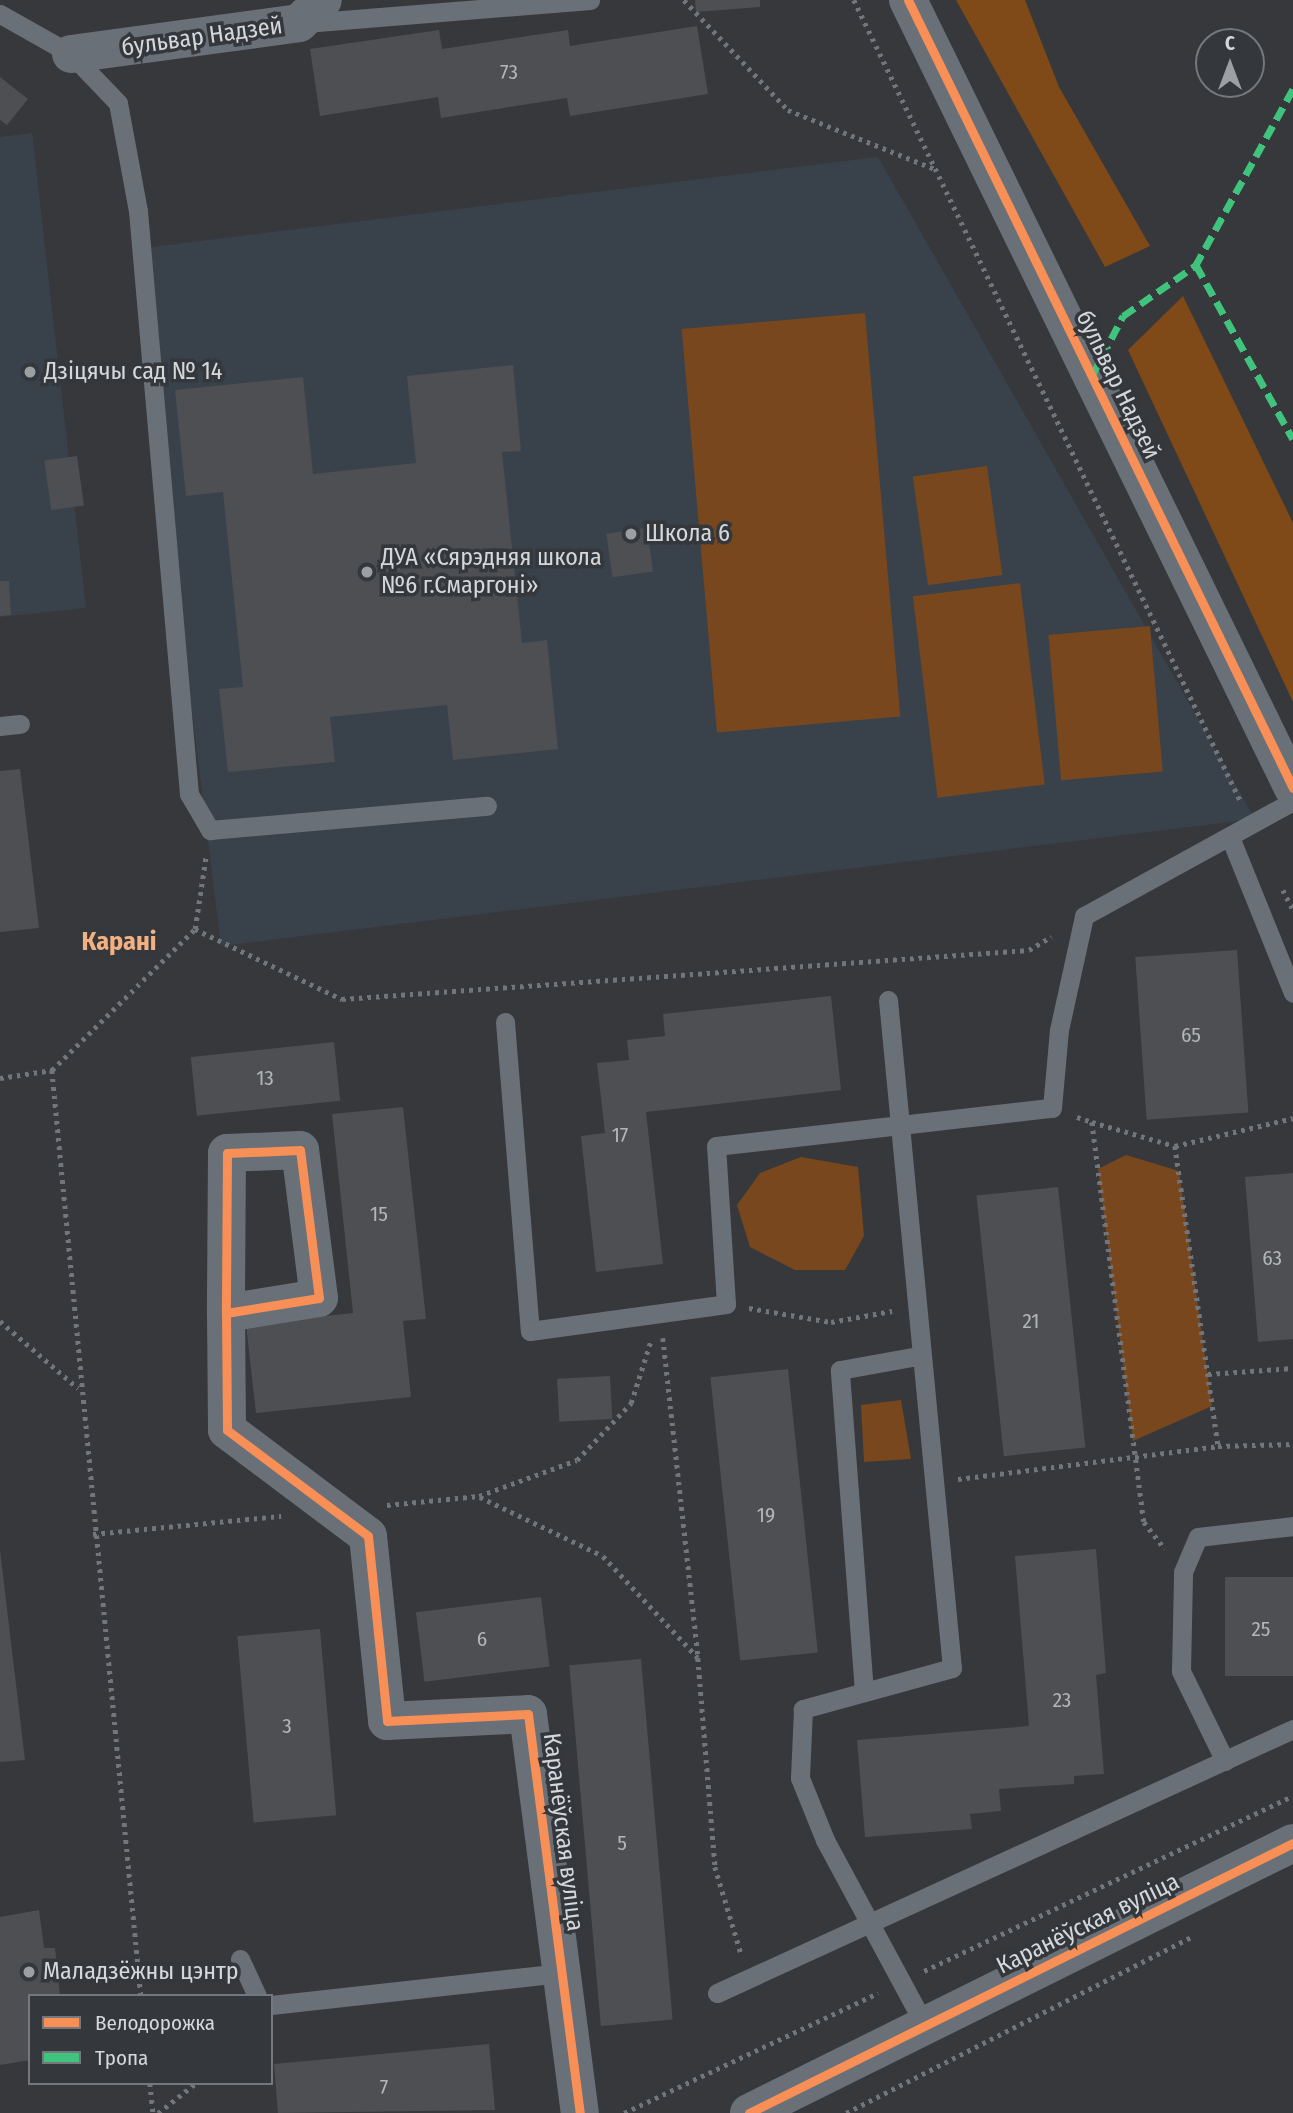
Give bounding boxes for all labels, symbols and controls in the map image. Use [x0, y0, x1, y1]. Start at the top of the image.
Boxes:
street label: бульвар Надзей [120, 11, 284, 63]
north arrow [1195, 28, 1265, 98]
text: С [1225, 32, 1235, 55]
house number: 73 [500, 59, 518, 85]
street label: бульвар Надзей [1070, 306, 1166, 464]
place label: Дзіцячы сад № 14 [44, 358, 222, 386]
marker: Дзіцячы сад № 14 [22, 364, 38, 380]
place label: Школа 6 [645, 520, 730, 548]
marker: Школа 6 [623, 526, 639, 542]
place label: ДУА «Сярэдняя школа №6 г.Смаргоні» [381, 544, 602, 600]
marker: ДУА «Сярэдняя школа №6 г.Смаргоні» [359, 564, 375, 580]
district label: Карані [82, 926, 156, 958]
house number: 65 [1181, 1022, 1201, 1048]
house number: 13 [256, 1065, 274, 1091]
house number: 17 [612, 1122, 628, 1148]
house number: 15 [370, 1201, 388, 1227]
house number: 63 [1262, 1245, 1282, 1271]
house number: 21 [1023, 1308, 1039, 1334]
house number: 19 [757, 1502, 775, 1528]
house number: 25 [1252, 1616, 1270, 1642]
house number: 6 [477, 1626, 487, 1652]
house number: 23 [1053, 1687, 1071, 1713]
house number: 3 [282, 1713, 292, 1739]
street label: Каранёўская вуліца [537, 1731, 589, 1933]
house number: 5 [617, 1830, 627, 1856]
street label: Каранёўская вуліца [992, 1867, 1184, 1981]
place label: Маладзёжны цэнтр [43, 1958, 238, 1986]
marker: Маладзёжны цэнтр [21, 1964, 37, 1980]
legend [28, 1994, 273, 2085]
text: Велодорожка [95, 2010, 215, 2036]
text: Тропа [95, 2045, 148, 2071]
house number: 7 [380, 2074, 388, 2100]

